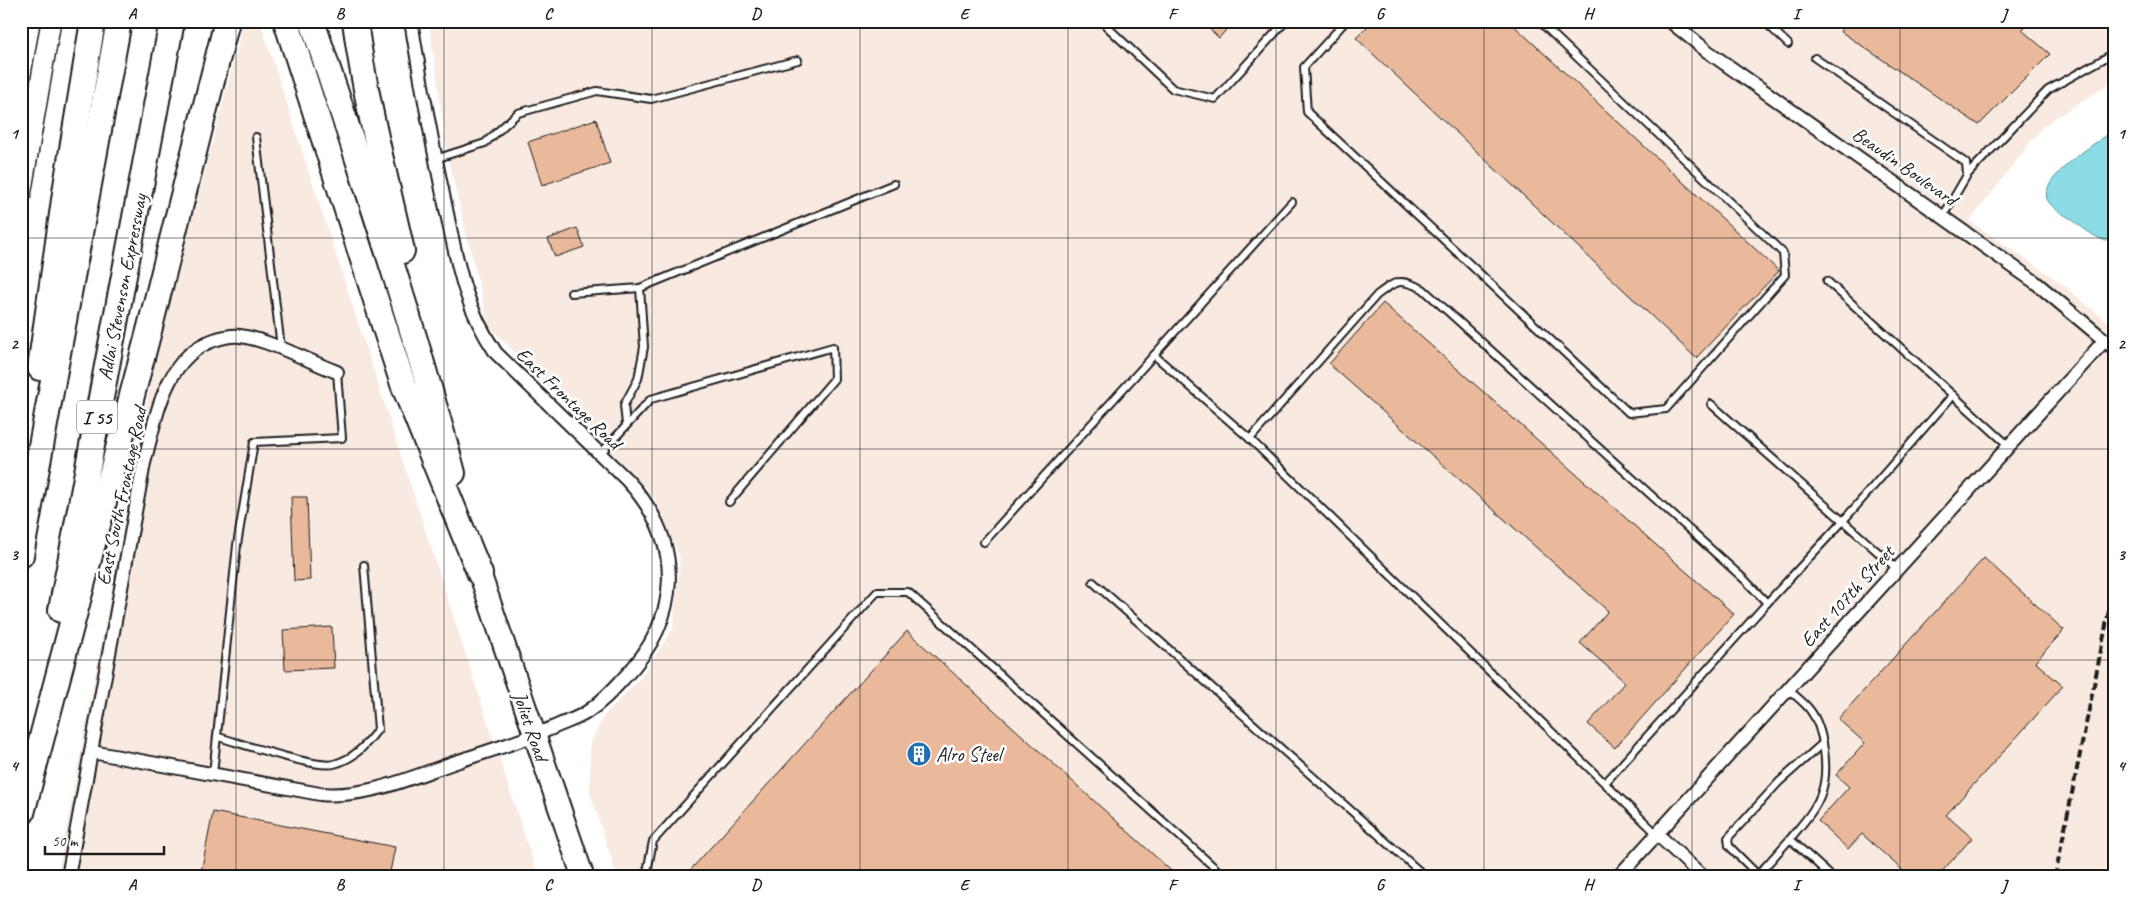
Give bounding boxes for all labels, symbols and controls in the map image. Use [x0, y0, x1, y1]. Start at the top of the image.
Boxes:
text: A [128, 4, 138, 24]
text: B [336, 4, 346, 24]
text: C [544, 4, 554, 24]
text: D [751, 4, 762, 24]
text: E [960, 4, 971, 24]
text: F [1168, 4, 1179, 24]
text: G [1376, 4, 1386, 24]
text: H [1583, 4, 1595, 24]
text: I [1793, 4, 1803, 24]
text: J [2000, 4, 2009, 24]
street label: Beaudin Boulevard [1847, 121, 1965, 213]
text: 1 [10, 124, 19, 144]
text: 1 [2117, 124, 2126, 144]
street label: Adlai Stevenson Expressway [92, 191, 153, 382]
text: 2 [10, 334, 19, 354]
text: 2 [2117, 334, 2126, 354]
street label: East Frontage Road [511, 342, 629, 457]
road number: I 55 [77, 401, 117, 434]
street label: East South Frontage Road [90, 402, 153, 587]
street label: East 107th Street [1795, 539, 1901, 652]
text: 3 [10, 545, 19, 565]
text: 3 [2117, 545, 2126, 565]
street label: Joliet Road [507, 687, 555, 767]
building icon: Alro Steel [906, 741, 932, 767]
place label: Alro Steel [936, 742, 1005, 767]
text: 4 [10, 756, 19, 776]
text: 4 [2117, 756, 2126, 776]
scale bar [45, 823, 164, 855]
text: 50 m [52, 832, 79, 851]
text: A [128, 875, 138, 895]
text: B [336, 875, 346, 895]
text: C [544, 875, 554, 895]
text: D [751, 875, 762, 895]
text: E [960, 875, 971, 895]
text: F [1168, 875, 1179, 895]
text: G [1376, 875, 1386, 895]
text: H [1583, 875, 1595, 895]
text: I [1793, 875, 1803, 895]
text: J [2000, 875, 2009, 895]

